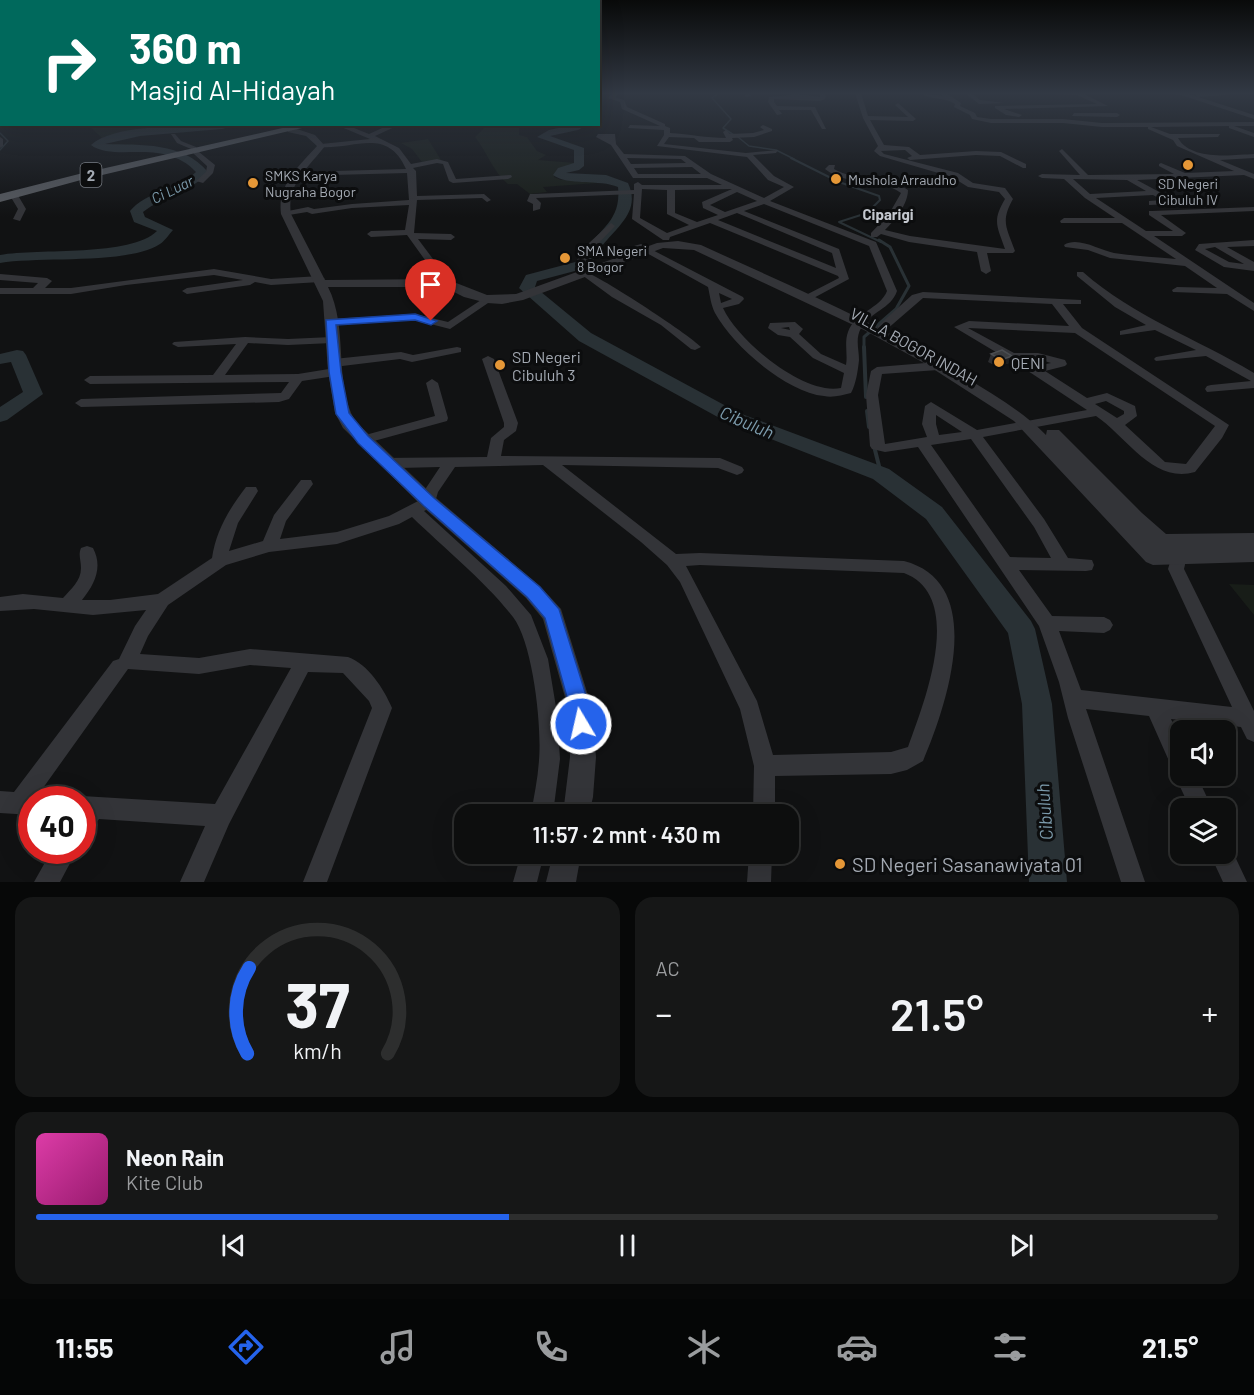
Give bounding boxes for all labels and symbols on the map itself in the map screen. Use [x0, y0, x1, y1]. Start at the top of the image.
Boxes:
marker: SD Negeri Cibuluh IV [1181, 158, 1195, 172]
road number: 2 [80, 163, 101, 187]
place label: SMKS Karya Nugraha Bogor [265, 167, 356, 200]
water label: Ci Luar [148, 171, 197, 207]
place label: Mushola Arraudho [848, 171, 957, 188]
marker: Mushola Arraudho [829, 172, 843, 186]
place label: SD Negeri Cibuluh IV [1158, 175, 1218, 208]
marker: SMKS Karya Nugraha Bogor [246, 176, 260, 190]
district label: Ciparigi [862, 205, 914, 223]
place label: SMA Negeri 8 Bogor [577, 242, 647, 275]
marker: SMA Negeri 8 Bogor [558, 251, 572, 265]
pin [405, 259, 456, 321]
street label: VILLA BOGOR INDAH [847, 303, 981, 389]
place label: SD Negeri Cibuluh 3 [512, 347, 581, 384]
place label: QENI [1011, 353, 1045, 372]
marker: QENI [992, 355, 1006, 369]
marker: SD Negeri Cibuluh 3 [493, 358, 507, 372]
water label: Cibuluh [717, 401, 777, 443]
position arrow [549, 692, 613, 756]
water label: Cibuluh [1031, 783, 1057, 841]
speed limit sign: 40 [18, 786, 96, 864]
place label: SD Negeri Sasanawiyata 01 [852, 852, 1082, 876]
marker: SD Negeri Sasanawiyata 01 [833, 857, 847, 871]

